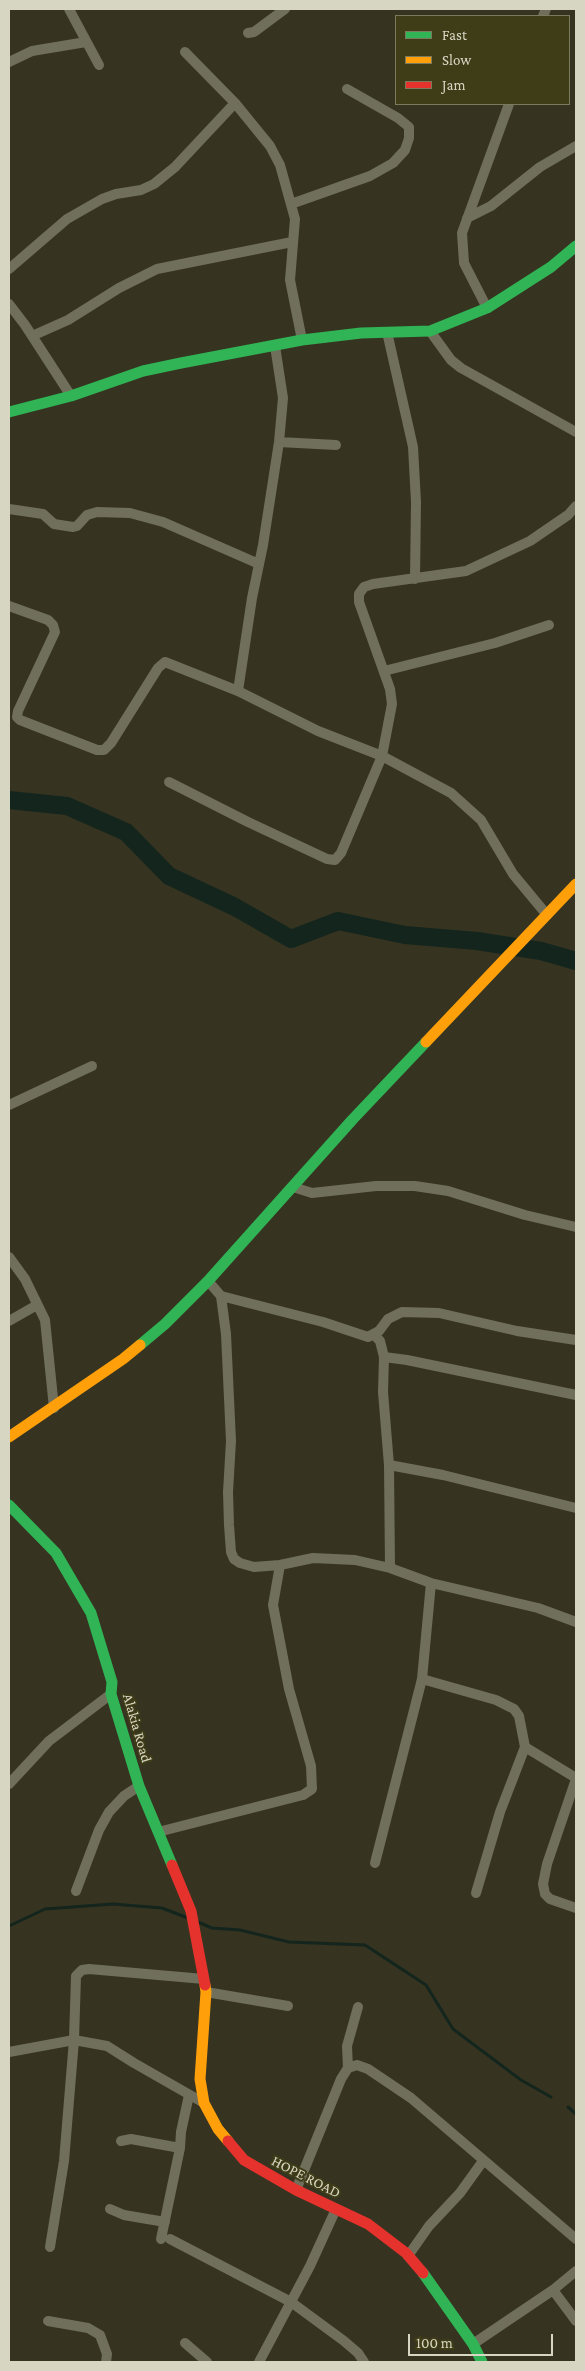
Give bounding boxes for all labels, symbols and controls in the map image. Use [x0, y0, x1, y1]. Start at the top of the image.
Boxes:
legend [395, 15, 570, 105]
text: Fast [442, 27, 467, 43]
text: Slow [442, 52, 471, 68]
text: Jam [442, 77, 465, 93]
street label: Alakia Road [119, 1692, 155, 1764]
street label: HOPE ROAD [268, 2152, 344, 2202]
scale bar [410, 2324, 555, 2356]
text: 100 m [416, 2335, 453, 2351]

